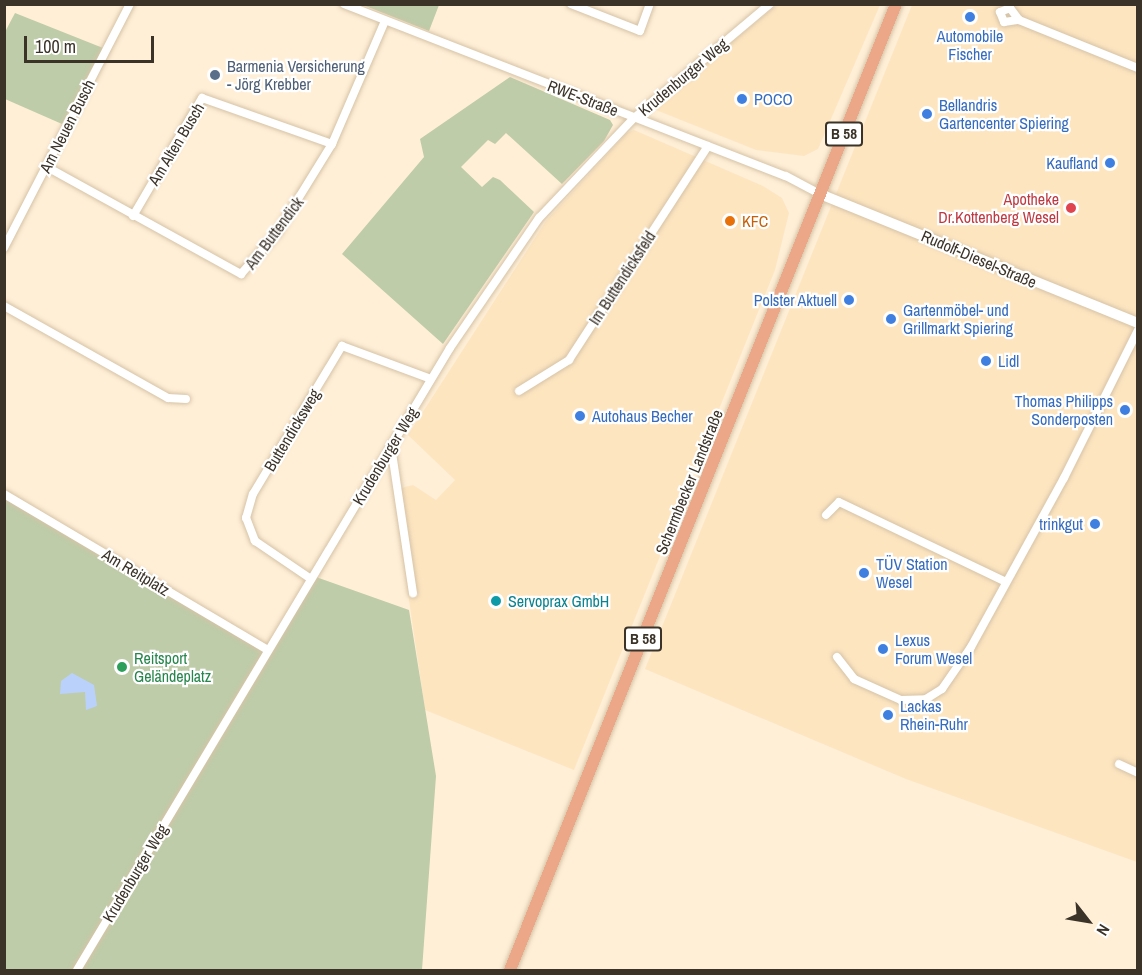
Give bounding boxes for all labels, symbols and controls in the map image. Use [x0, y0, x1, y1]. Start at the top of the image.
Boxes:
marker: Automobile Fischer [963, 10, 977, 24]
scale bar [27, 24, 158, 62]
place label: Automobile Fischer [937, 26, 1003, 64]
text: 100 m [35, 34, 76, 59]
street label: Krudenburger Weg [634, 34, 732, 120]
place label: Barmenia Versicherung - Jörg Krebber [227, 56, 365, 94]
marker: Barmenia Versicherung - Jörg Krebber [208, 68, 222, 82]
street label: Am Neuen Busch [35, 76, 99, 176]
street label: RWE-Straße [545, 76, 621, 120]
place label: POCO [754, 89, 793, 109]
marker: POCO [735, 92, 749, 106]
place label: Bellandris Gartencenter Spiering [939, 95, 1069, 133]
street label: Am Alten Busch [144, 99, 208, 189]
marker: Bellandris Gartencenter Spiering [920, 107, 934, 121]
road number: B 58 [824, 122, 864, 146]
place label: Kaufland [1046, 153, 1098, 173]
marker: Kaufland [1103, 156, 1117, 170]
place label: Apotheke Dr.Kottenberg Wesel [938, 189, 1059, 227]
street label: Am Buttendick [241, 193, 307, 273]
marker: Apotheke Dr.Kottenberg Wesel [1064, 201, 1078, 215]
place label: KFC [742, 211, 768, 231]
marker: KFC [723, 214, 737, 228]
street label: Rudolf-Diesel-Straße [919, 226, 1039, 292]
street label: Im Buttendicksfeld [585, 228, 659, 328]
place label: Polster Aktuell [753, 290, 837, 310]
marker: Polster Aktuell [842, 293, 856, 307]
place label: Gartenmöbel- und Grillmarkt Spiering [903, 300, 1013, 338]
marker: Gartenmöbel- und Grillmarkt Spiering [884, 312, 898, 326]
place label: Lidl [998, 351, 1019, 371]
marker: Lidl [979, 354, 993, 368]
street label: Buttendicksweg [260, 385, 324, 475]
place label: Thomas Philipps Sonderposten [1015, 391, 1113, 429]
marker: Thomas Philipps Sonderposten [1118, 403, 1132, 417]
street label: Krudenburger Weg [348, 404, 422, 508]
place label: Autohaus Becher [592, 406, 693, 426]
street label: Schermbecker Landstraße [651, 407, 727, 557]
marker: Autohaus Becher [573, 409, 587, 423]
place label: trinkgut [1039, 514, 1083, 534]
marker: trinkgut [1088, 517, 1102, 531]
street label: Am Reitplatz [99, 544, 173, 600]
place label: TÜV Station Wesel [876, 554, 947, 592]
marker: TÜV Station Wesel [857, 566, 871, 580]
place label: Servoprax GmbH [508, 591, 609, 611]
marker: Servoprax GmbH [489, 594, 503, 608]
road number: B 58 [624, 627, 662, 651]
place label: Lexus Forum Wesel [895, 630, 972, 668]
marker: Lexus Forum Wesel [876, 642, 890, 656]
place label: Reitsport Geländeplatz [134, 648, 211, 686]
marker: Reitsport Geländeplatz [115, 660, 129, 674]
place label: Lackas Rhein-Ruhr [900, 696, 968, 734]
marker: Lackas Rhein-Ruhr [881, 708, 895, 722]
street label: Krudenburger Weg [98, 821, 172, 925]
north arrow [1058, 891, 1118, 951]
text: N [1092, 921, 1115, 940]

